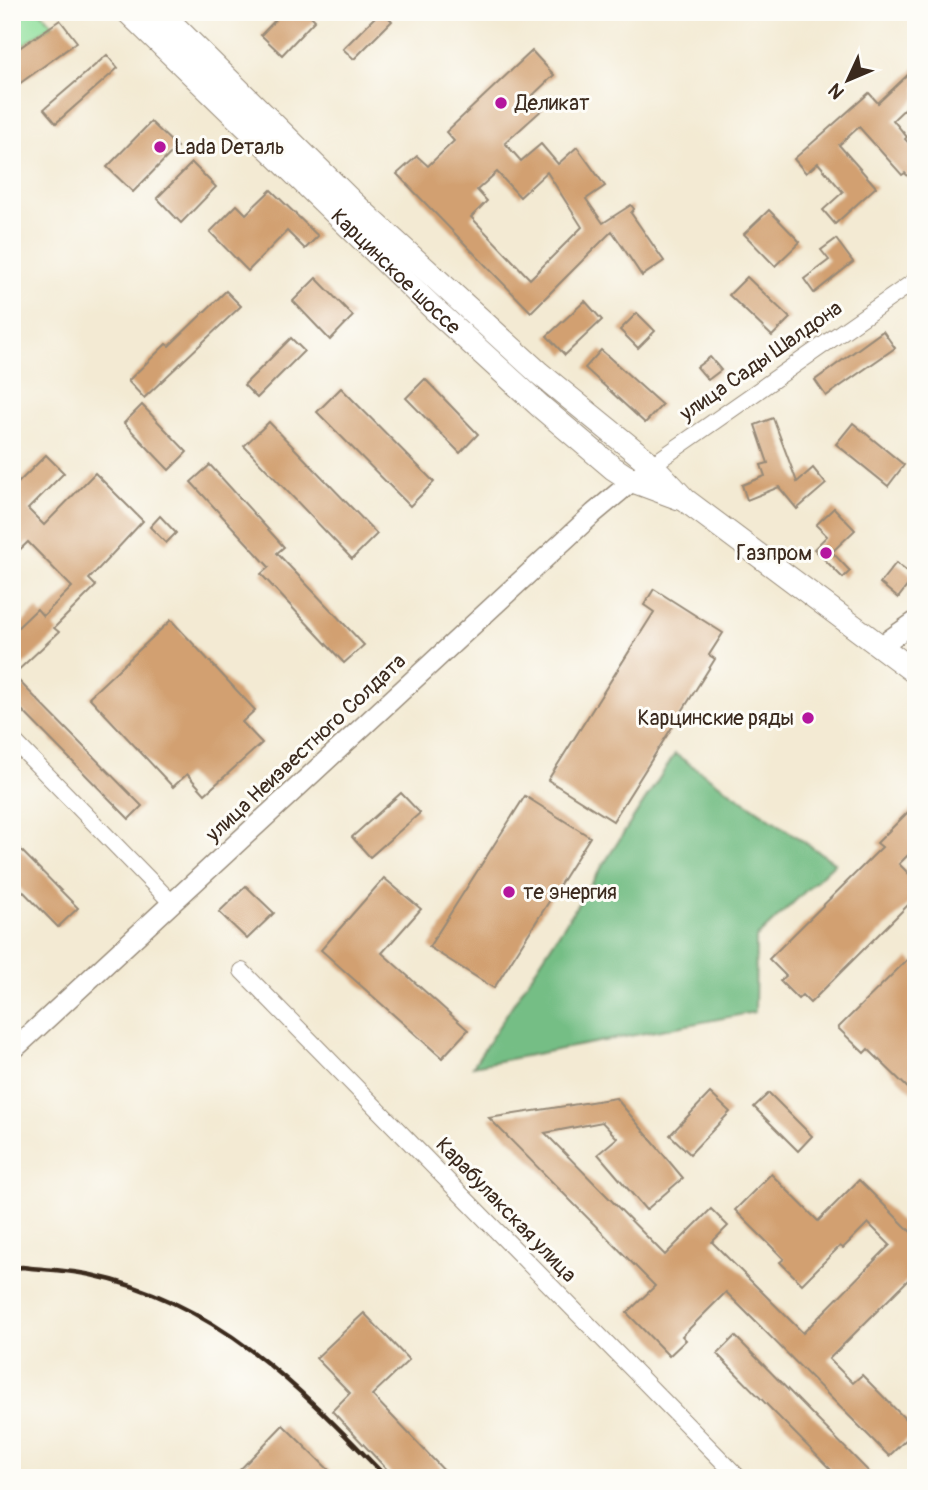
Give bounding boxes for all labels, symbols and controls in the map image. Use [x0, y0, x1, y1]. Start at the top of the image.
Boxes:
north arrow [813, 46, 883, 116]
text: N [823, 78, 850, 104]
place label: Деликат [514, 90, 590, 117]
marker: Деликат [493, 95, 509, 111]
place label: Lada Dеталь [174, 134, 285, 161]
marker: Lada Dеталь [152, 139, 168, 155]
street label: Карцинское шоссе [325, 203, 467, 341]
street label: улица Сады Шалдона [674, 295, 848, 428]
place label: Газпром [736, 540, 812, 567]
marker: Газпром [818, 545, 834, 561]
street label: улица Неизвестного Солдата [199, 648, 412, 849]
place label: Карцинские ряды [638, 705, 794, 732]
marker: Карцинские ряды [800, 710, 816, 726]
place label: те энергия [523, 879, 617, 906]
marker: те энергия [501, 884, 517, 900]
street label: Карабулакская улица [430, 1132, 582, 1288]

